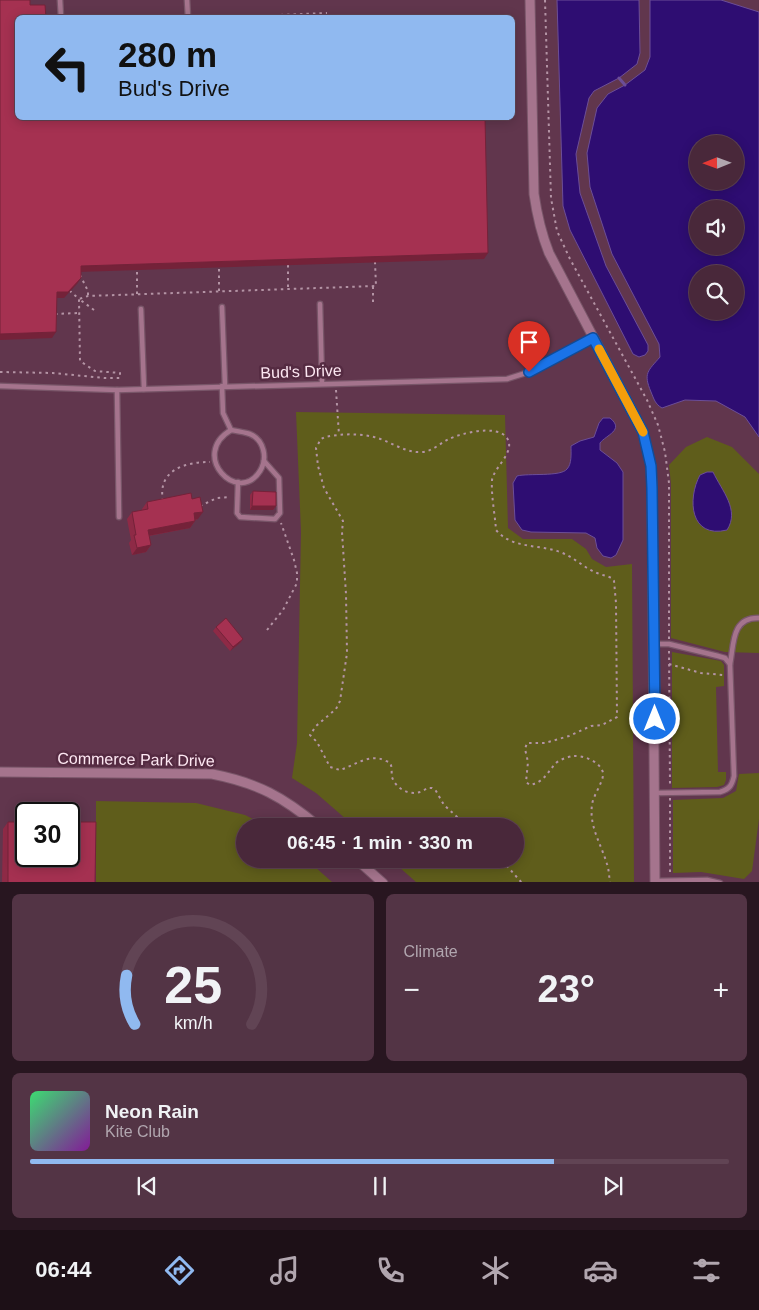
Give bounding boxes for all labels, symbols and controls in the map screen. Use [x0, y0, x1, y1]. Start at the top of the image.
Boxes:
icon: left [35, 35, 100, 100]
text: 280 m [118, 35, 217, 74]
text: Bud's Drive [118, 76, 230, 101]
north arrow [689, 135, 744, 190]
map controls [689, 135, 744, 320]
button: sound [689, 200, 744, 255]
button: search [689, 265, 744, 320]
pin [508, 321, 550, 372]
icon: arrive [515, 328, 543, 356]
street label: Bud's Drive [260, 362, 342, 381]
position arrow [628, 692, 680, 744]
street label: Commerce Park Drive [57, 750, 215, 769]
speed limit sign: 30 [15, 802, 80, 867]
text: 06:45 · 1 min · 330 m [287, 832, 473, 853]
text: Climate [404, 943, 458, 960]
text: 25 [164, 956, 222, 1014]
text: 23° [538, 968, 595, 1010]
text: − [404, 974, 420, 1005]
text: + [713, 974, 729, 1005]
text: km/h [173, 1013, 212, 1033]
text: Neon Rain [105, 1101, 199, 1122]
text: Kite Club [105, 1123, 170, 1140]
icon: previous [133, 1172, 161, 1200]
icon: pause [366, 1172, 394, 1200]
icon: next [599, 1172, 627, 1200]
icon: directions [162, 1253, 197, 1288]
icon: music [267, 1253, 302, 1288]
icon: phone [373, 1253, 408, 1288]
icon: climate [478, 1253, 513, 1288]
icon: car [583, 1253, 618, 1288]
icon: filters [689, 1253, 724, 1288]
text: 06:44 [35, 1257, 91, 1282]

